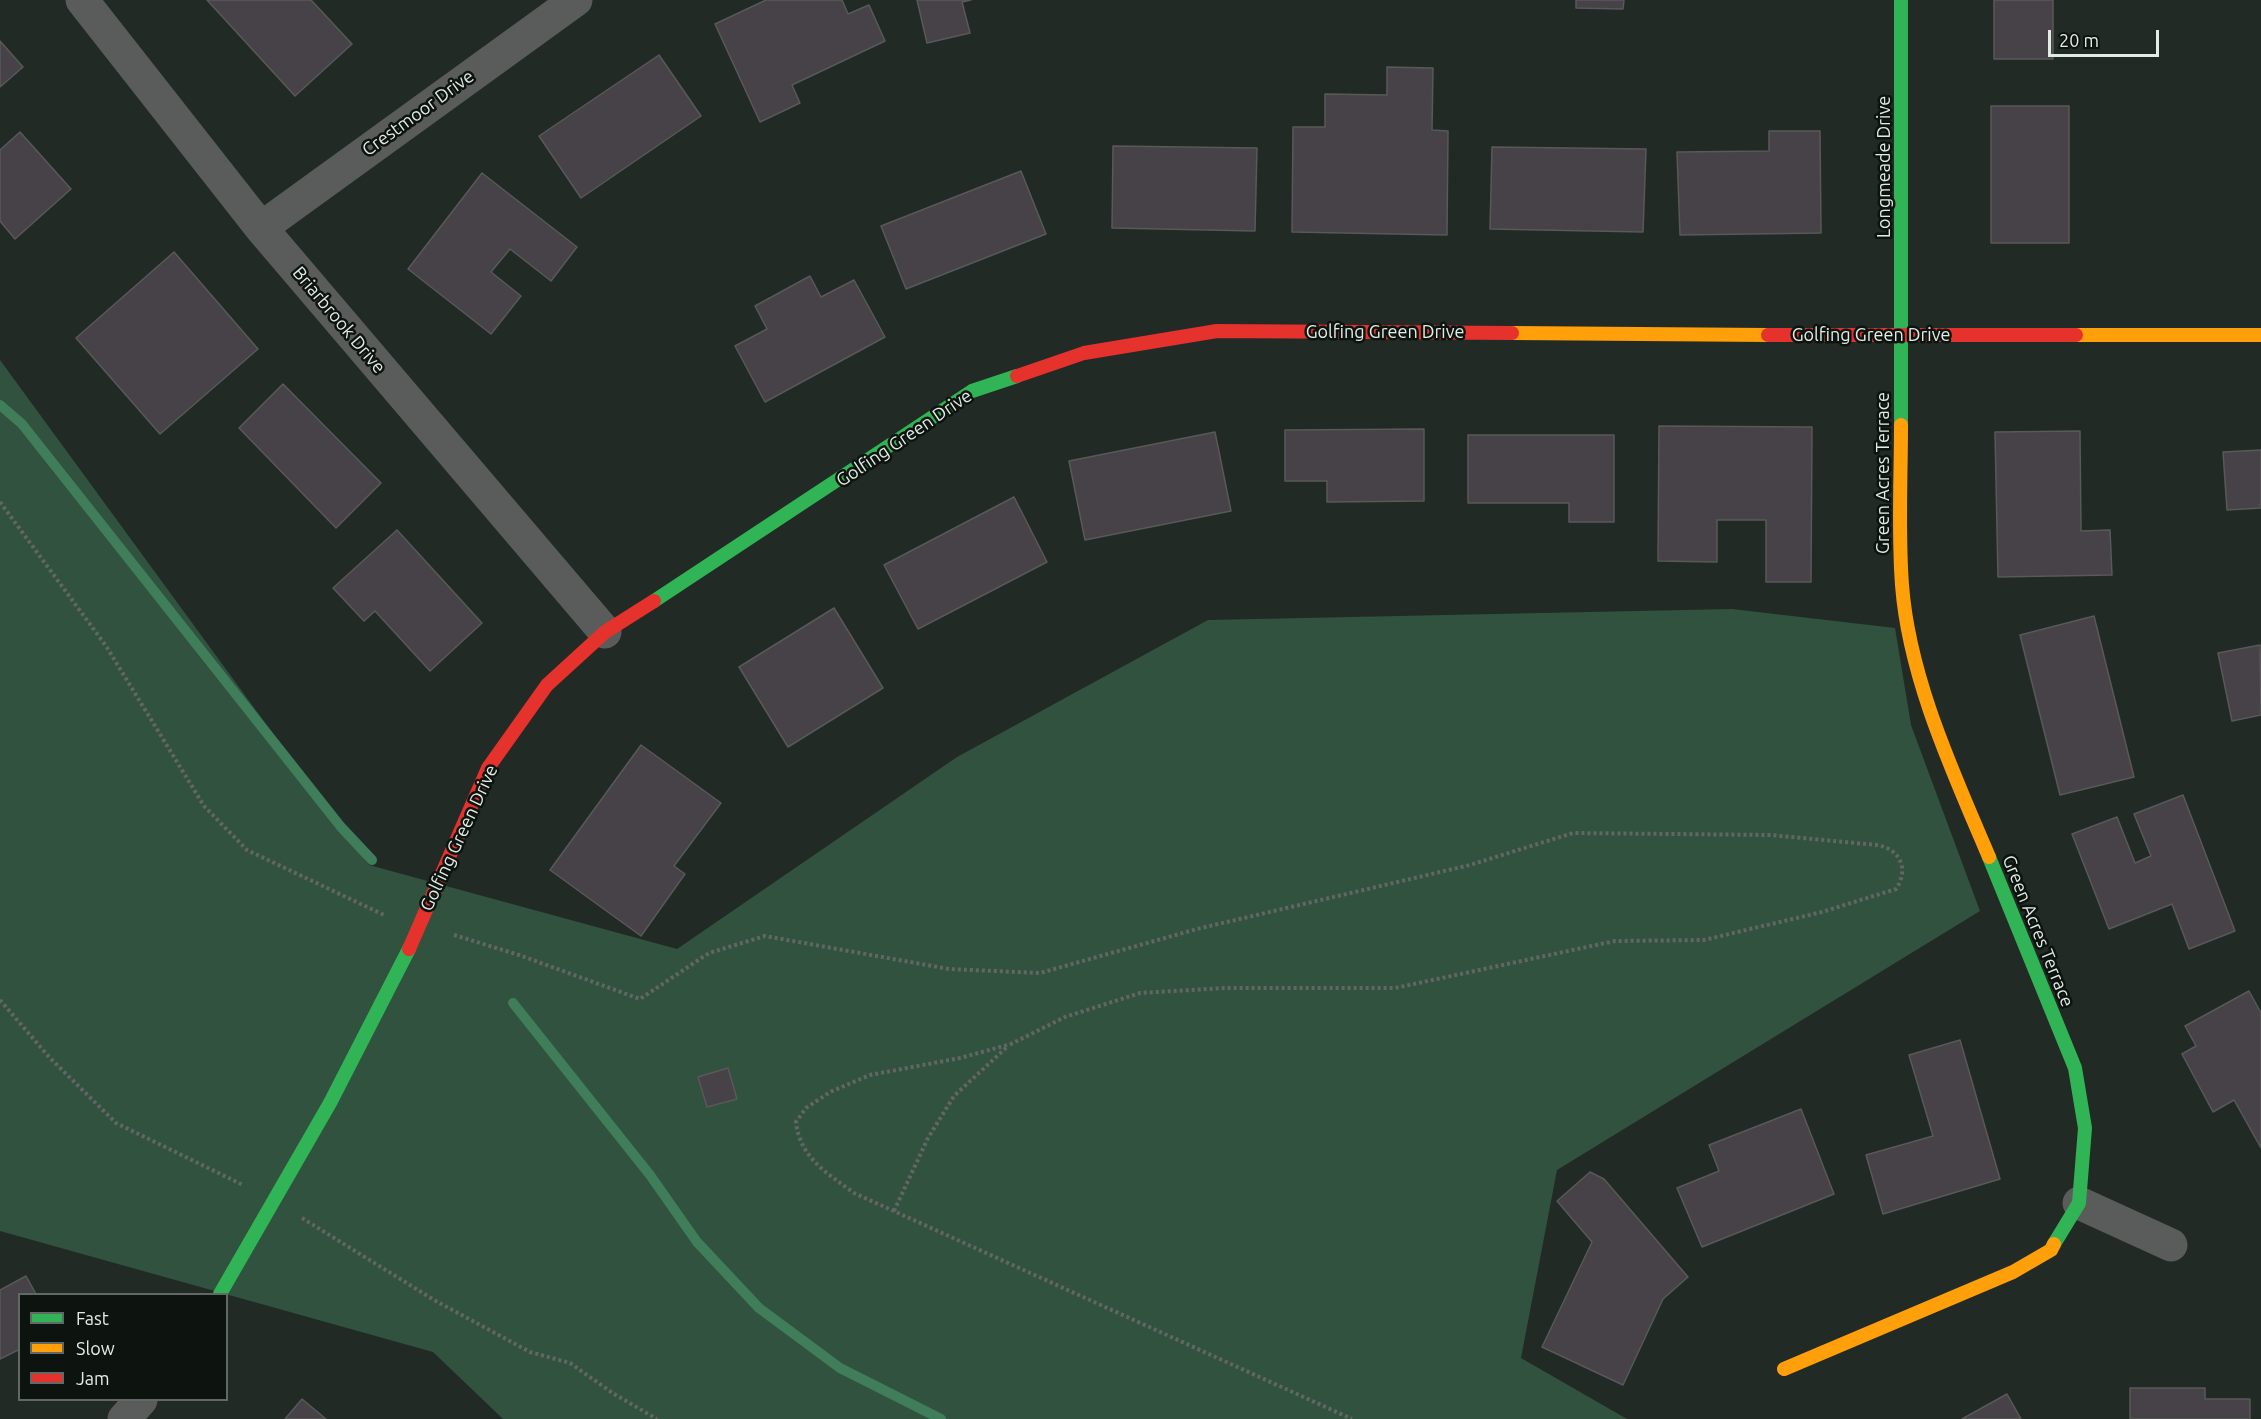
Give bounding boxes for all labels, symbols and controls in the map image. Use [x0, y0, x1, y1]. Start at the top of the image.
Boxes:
scale bar [2051, 18, 2162, 56]
text: 20 m [2059, 30, 2099, 50]
street label: Crestmoor Drive [358, 65, 478, 161]
street label: Longmeade Drive [1873, 96, 1895, 238]
street label: Briarbrook Drive [288, 262, 390, 378]
street label: Golfing Green Drive [1306, 321, 1464, 343]
street label: Golfing Green Drive [1792, 324, 1950, 346]
street label: Golfing Green Drive [832, 385, 976, 491]
street label: Green Acres Terrace [1872, 392, 1894, 554]
street label: Golfing Green Drive [416, 762, 502, 914]
street label: Green Acres Terrace [1998, 852, 2078, 1010]
legend [18, 1293, 228, 1401]
text: Fast [76, 1308, 109, 1328]
text: Slow [76, 1338, 115, 1358]
text: Jam [76, 1368, 110, 1388]

